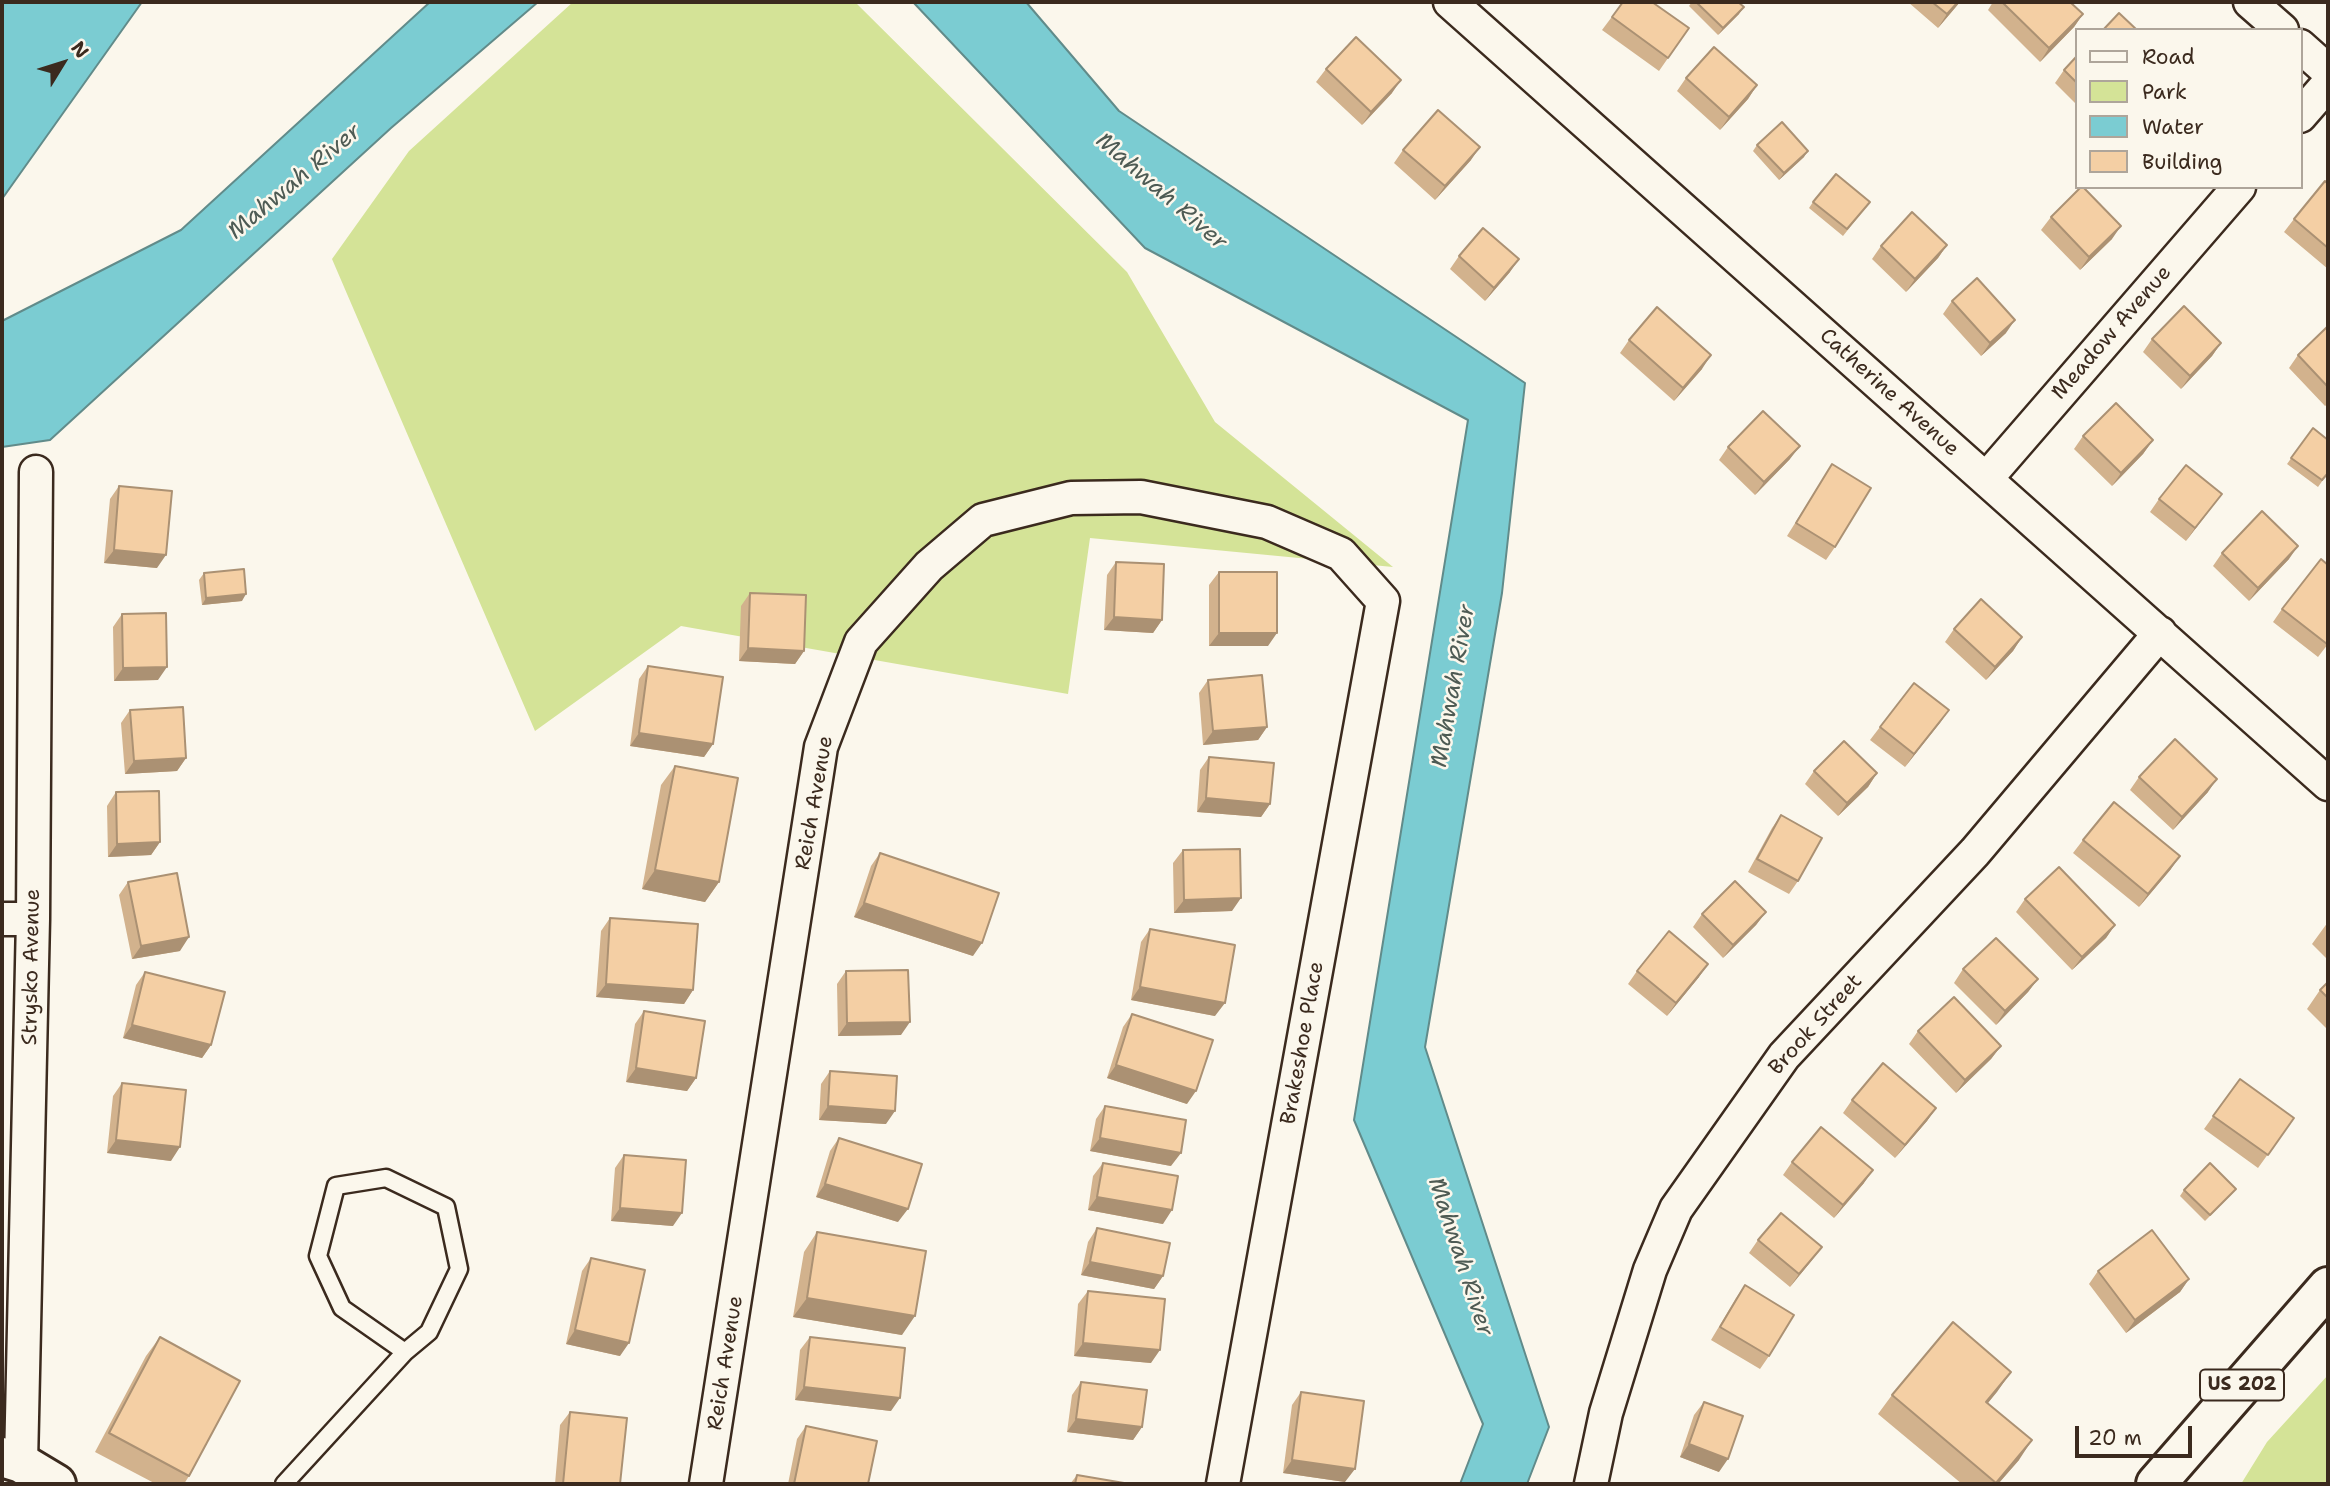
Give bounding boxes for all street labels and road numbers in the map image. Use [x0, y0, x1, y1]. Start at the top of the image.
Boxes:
street label: Meadow Avenue [2047, 261, 2177, 405]
street label: Catherine Avenue [1814, 324, 1964, 462]
street label: Reich Avenue [791, 734, 839, 872]
street label: Strysko Avenue [18, 888, 46, 1046]
street label: Brakeshoe Place [1276, 960, 1330, 1126]
street label: Brook Street [1764, 969, 1868, 1081]
street label: Reich Avenue [703, 1294, 749, 1432]
road number: US 202 [2200, 1370, 2284, 1400]

